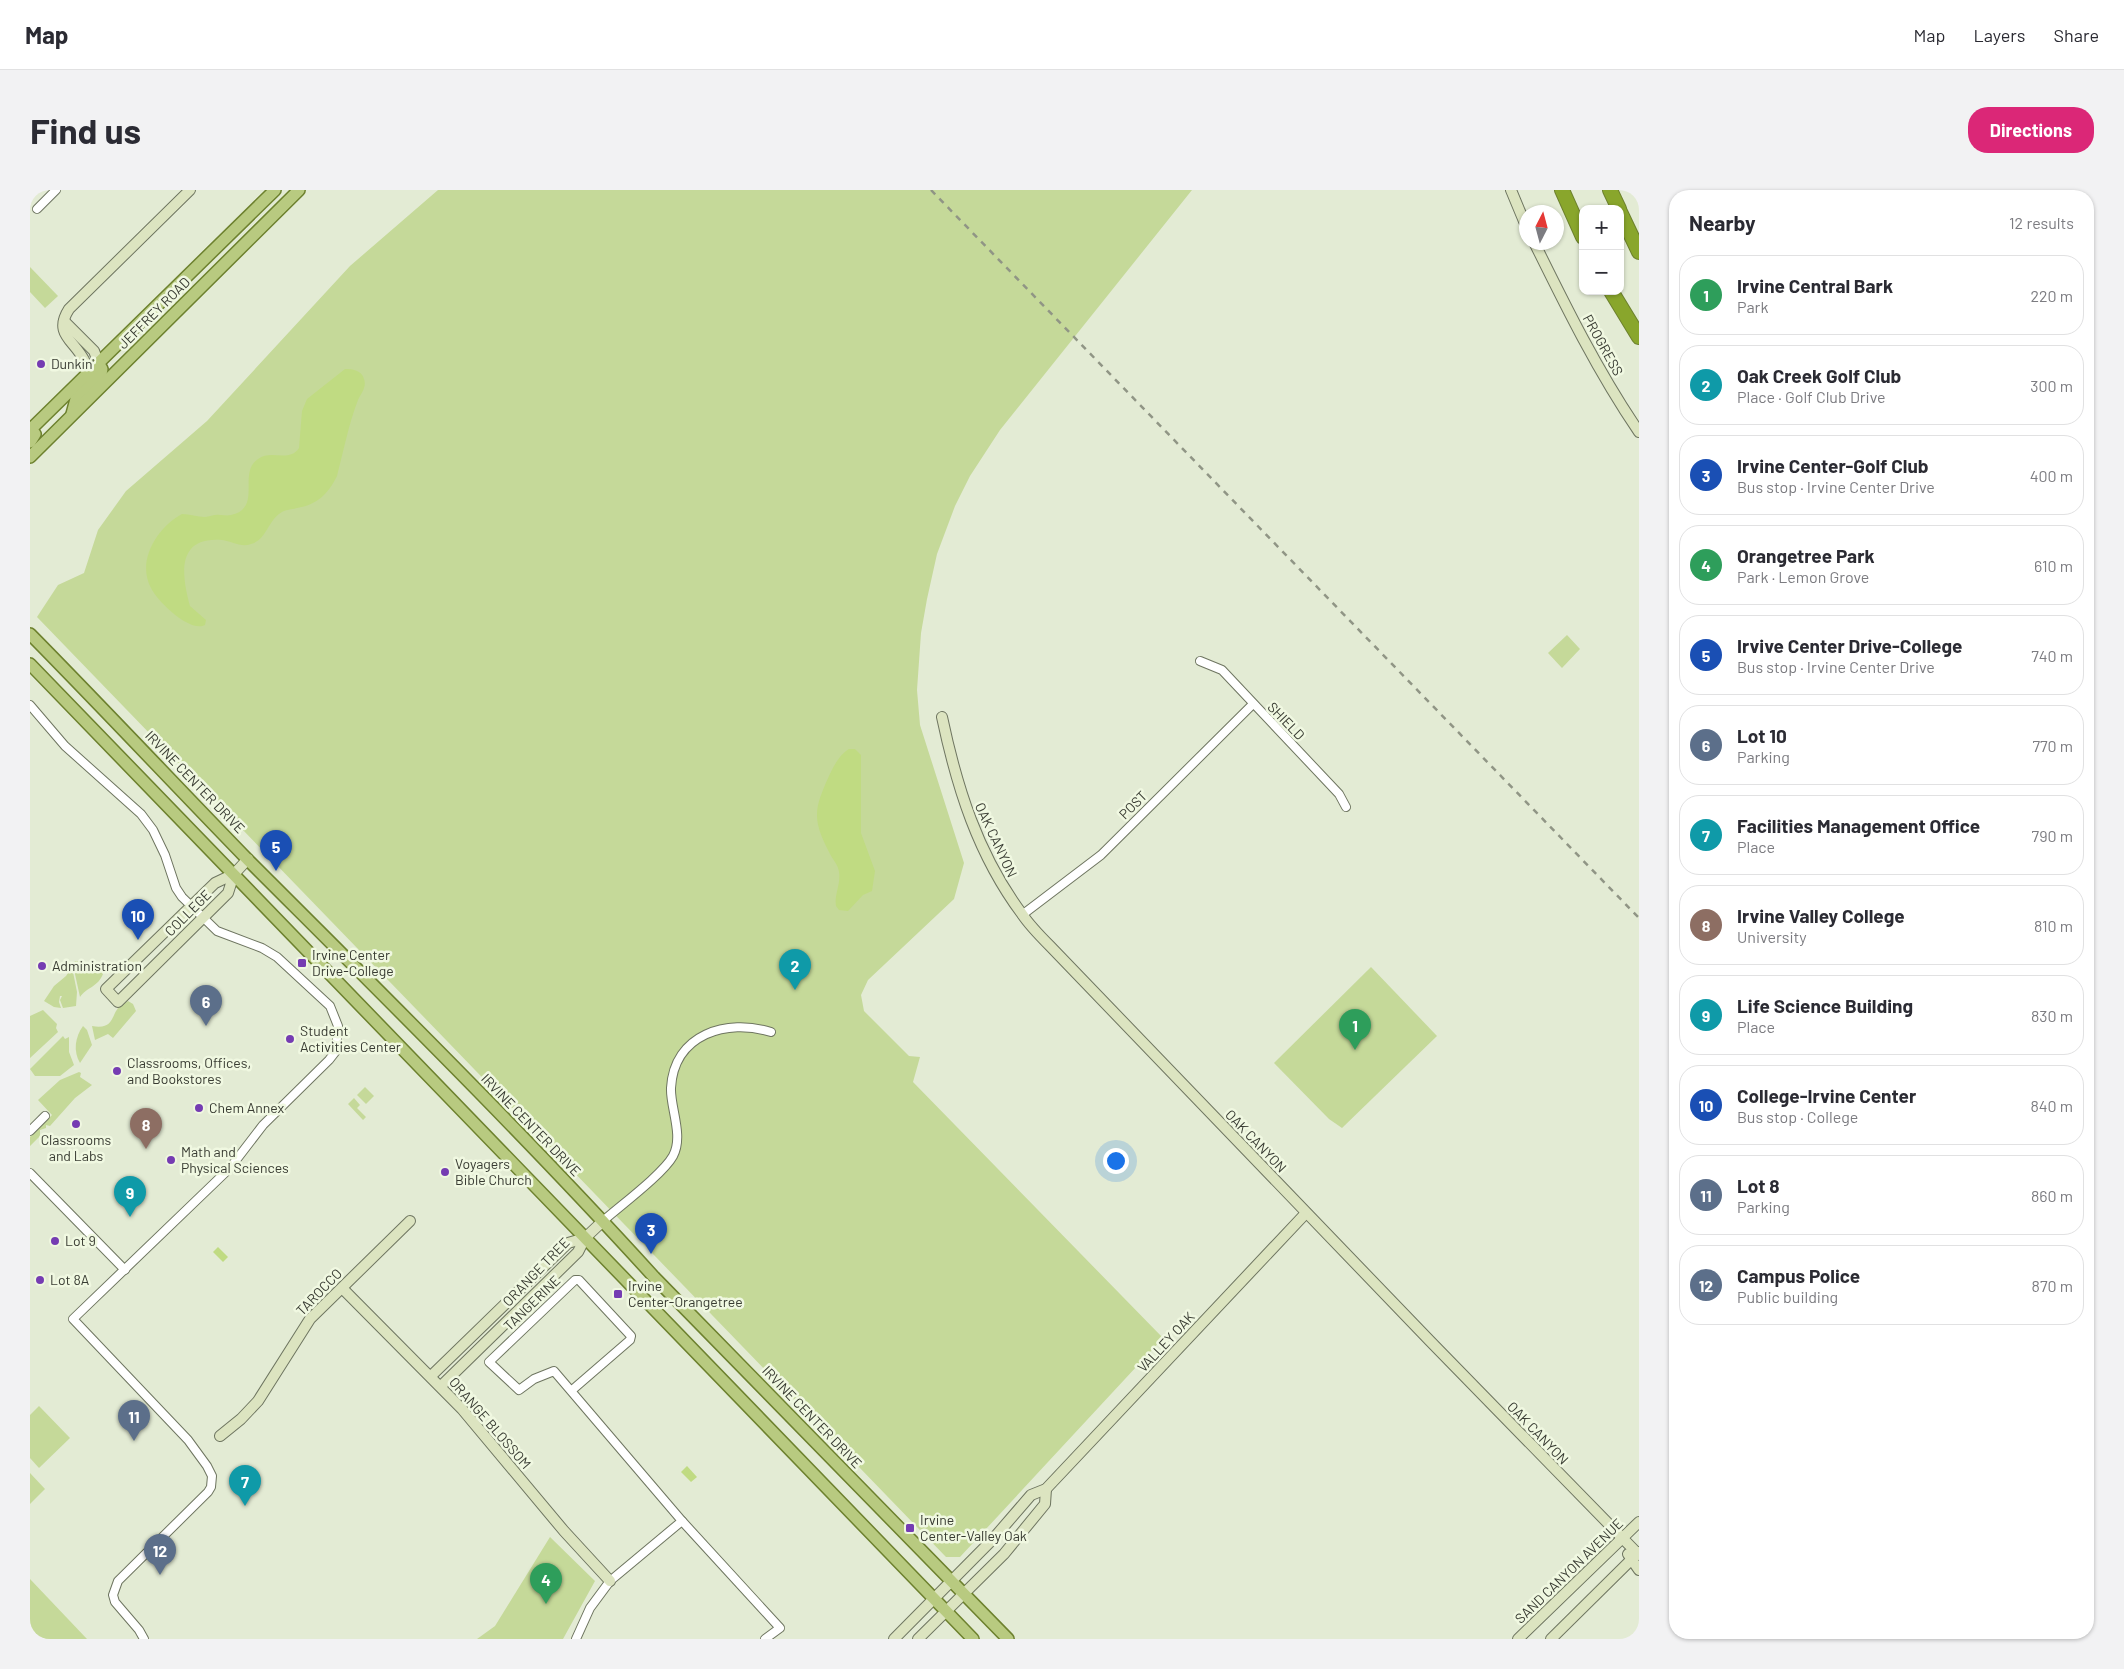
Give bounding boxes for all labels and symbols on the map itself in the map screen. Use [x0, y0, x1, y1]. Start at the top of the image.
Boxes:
north arrow [1519, 205, 1564, 250]
street label: JEFFREY ROAD [114, 273, 193, 352]
street label: PROGRESS [1580, 311, 1627, 378]
place label: Dunkin' [51, 355, 94, 372]
marker: Dunkin' [35, 358, 47, 370]
street label: SHIELD [1264, 698, 1308, 743]
street label: IRVINE CENTER DRIVE [142, 727, 249, 837]
street label: POST [1115, 787, 1150, 822]
street label: OAK CANYON [972, 800, 1021, 880]
pin: 5 [260, 830, 292, 871]
street label: COLLEGE [161, 886, 214, 939]
pin: 10 [122, 899, 154, 940]
place label: Irvine Center Drive-College [312, 946, 394, 979]
pin: 2 [779, 949, 811, 990]
place label: Administration [52, 957, 142, 974]
marker: Irvine Center Drive-College [296, 957, 308, 969]
marker: Administration [36, 960, 48, 972]
pin: 6 [190, 985, 222, 1026]
pin: 1 [1339, 1009, 1371, 1050]
place label: Student Activities Center [300, 1022, 401, 1055]
marker: Student Activities Center [284, 1033, 296, 1045]
place label: Classrooms, Offices, and Bookstores [127, 1054, 251, 1087]
marker: Classrooms, Offices, and Bookstores [111, 1065, 123, 1077]
street label: IRVINE CENTER DRIVE [478, 1070, 585, 1180]
place label: Chem Annex [209, 1099, 285, 1116]
marker: Chem Annex [193, 1102, 205, 1114]
street label: OAK CANYON [1222, 1106, 1291, 1176]
pin: 8 [130, 1108, 162, 1149]
marker: Classrooms and Labs [70, 1118, 82, 1130]
place label: Classrooms and Labs [41, 1131, 112, 1164]
place label: Math and Physical Sciences [181, 1143, 289, 1176]
your location [1103, 1148, 1129, 1174]
marker: Math and Physical Sciences [165, 1154, 177, 1166]
place label: Voyagers Bible Church [455, 1155, 532, 1188]
marker: Voyagers Bible Church [439, 1166, 451, 1178]
pin: 9 [114, 1176, 146, 1217]
pin: 3 [635, 1213, 667, 1254]
place label: Lot 9 [65, 1232, 96, 1249]
street label: ORANGE TREE [499, 1234, 573, 1310]
marker: Lot 9 [49, 1235, 61, 1247]
street label: TAROCCO [292, 1265, 345, 1319]
place label: Lot 8A [50, 1271, 90, 1288]
street label: TANGERINE [500, 1271, 564, 1334]
marker: Lot 8A [34, 1274, 46, 1286]
place label: Irvine Center-Orangetree [628, 1277, 743, 1310]
marker: Irvine Center-Orangetree [612, 1288, 624, 1300]
street label: VALLEY OAK [1133, 1308, 1198, 1375]
street label: IRVINE CENTER DRIVE [759, 1362, 866, 1472]
street label: ORANGE BLOSSOM [446, 1373, 535, 1472]
street label: OAK CANYON [1504, 1398, 1573, 1468]
pin: 11 [118, 1400, 150, 1441]
pin: 7 [229, 1465, 261, 1506]
place label: Irvine Center-Valley Oak [920, 1511, 1027, 1544]
street label: SAND CANYON AVENUE [1511, 1515, 1626, 1627]
marker: Irvine Center-Valley Oak [904, 1522, 916, 1534]
pin: 12 [144, 1534, 176, 1575]
pin: 4 [530, 1563, 562, 1604]

